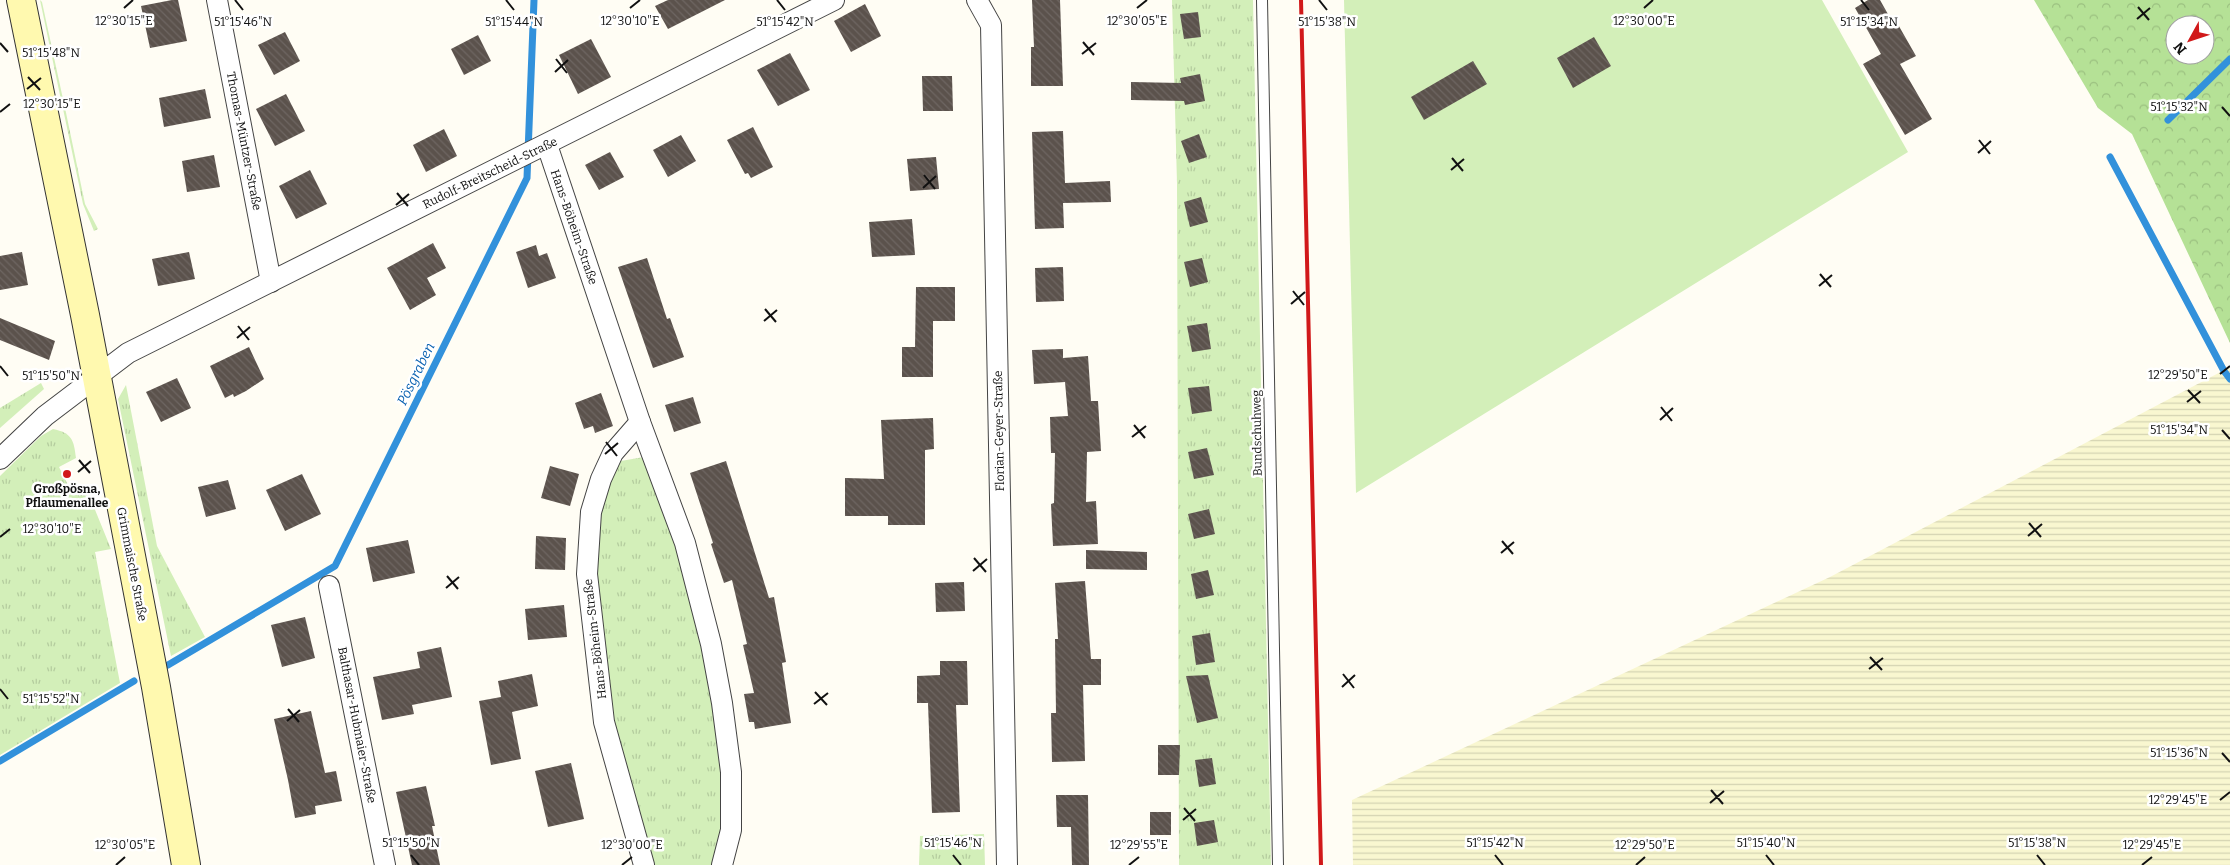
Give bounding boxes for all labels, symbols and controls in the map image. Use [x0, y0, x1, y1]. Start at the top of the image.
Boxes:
text: 12°30'15"E [95, 14, 153, 28]
text: 12°30'10"E [601, 14, 659, 28]
text: 12°30'05"E [1107, 14, 1167, 28]
text: 12°30'00"E [1613, 14, 1675, 28]
text: 51°15'46"N [214, 15, 273, 29]
text: 51°15'44"N [485, 15, 544, 29]
text: 51°15'42"N [756, 15, 814, 29]
text: 51°15'38"N [1298, 15, 1356, 29]
text: 51°15'34"N [1840, 15, 1898, 29]
north arrow [2165, 15, 2215, 65]
text: N [2170, 38, 2190, 58]
text: 51°15'48"N [22, 46, 81, 60]
street label: Thomas-Müntzer-Straße [224, 71, 264, 211]
text: 12°30'15"E [23, 97, 81, 111]
text: 51°15'32"N [2150, 100, 2208, 114]
street label: Rudolf-Breitscheid-Straße [420, 134, 560, 212]
street label: Hans-Böheim-Straße [548, 168, 600, 286]
water label: Pösgraben [394, 340, 438, 408]
text: 12°29'50"E [2148, 368, 2208, 382]
text: 51°15'50"N [22, 369, 81, 383]
street label: Florian-Geyer-Straße [991, 370, 1007, 492]
street label: Bundschuhweg [1249, 390, 1265, 476]
text: 51°15'34"N [2150, 423, 2208, 437]
marker: Großpösna, Pflaumenallee [61, 468, 73, 480]
place label: Großpösna, Pflaumenallee [26, 482, 109, 510]
street label: Grimmaische Straße [114, 506, 150, 622]
text: 12°30'10"E [23, 522, 81, 536]
street label: Hans-Böheim-Straße [581, 578, 609, 700]
street label: Balthasar-Hubmaier-Straße [335, 646, 379, 804]
text: 51°15'52"N [23, 692, 80, 706]
text: 51°15'36"N [2150, 746, 2208, 760]
text: 12°29'45"E [2149, 793, 2207, 807]
text: 51°15'50"N [382, 836, 441, 850]
text: 51°15'46"N [924, 836, 983, 850]
text: 51°15'42"N [1466, 836, 1524, 850]
text: 51°15'40"N [1737, 836, 1796, 850]
text: 51°15'38"N [2008, 836, 2066, 850]
text: 12°30'05"E [95, 838, 155, 852]
text: 12°30'00"E [601, 838, 663, 852]
text: 12°29'55"E [1110, 838, 1168, 852]
text: 12°29'50"E [1615, 838, 1675, 852]
text: 12°29'45"E [2123, 838, 2181, 852]

